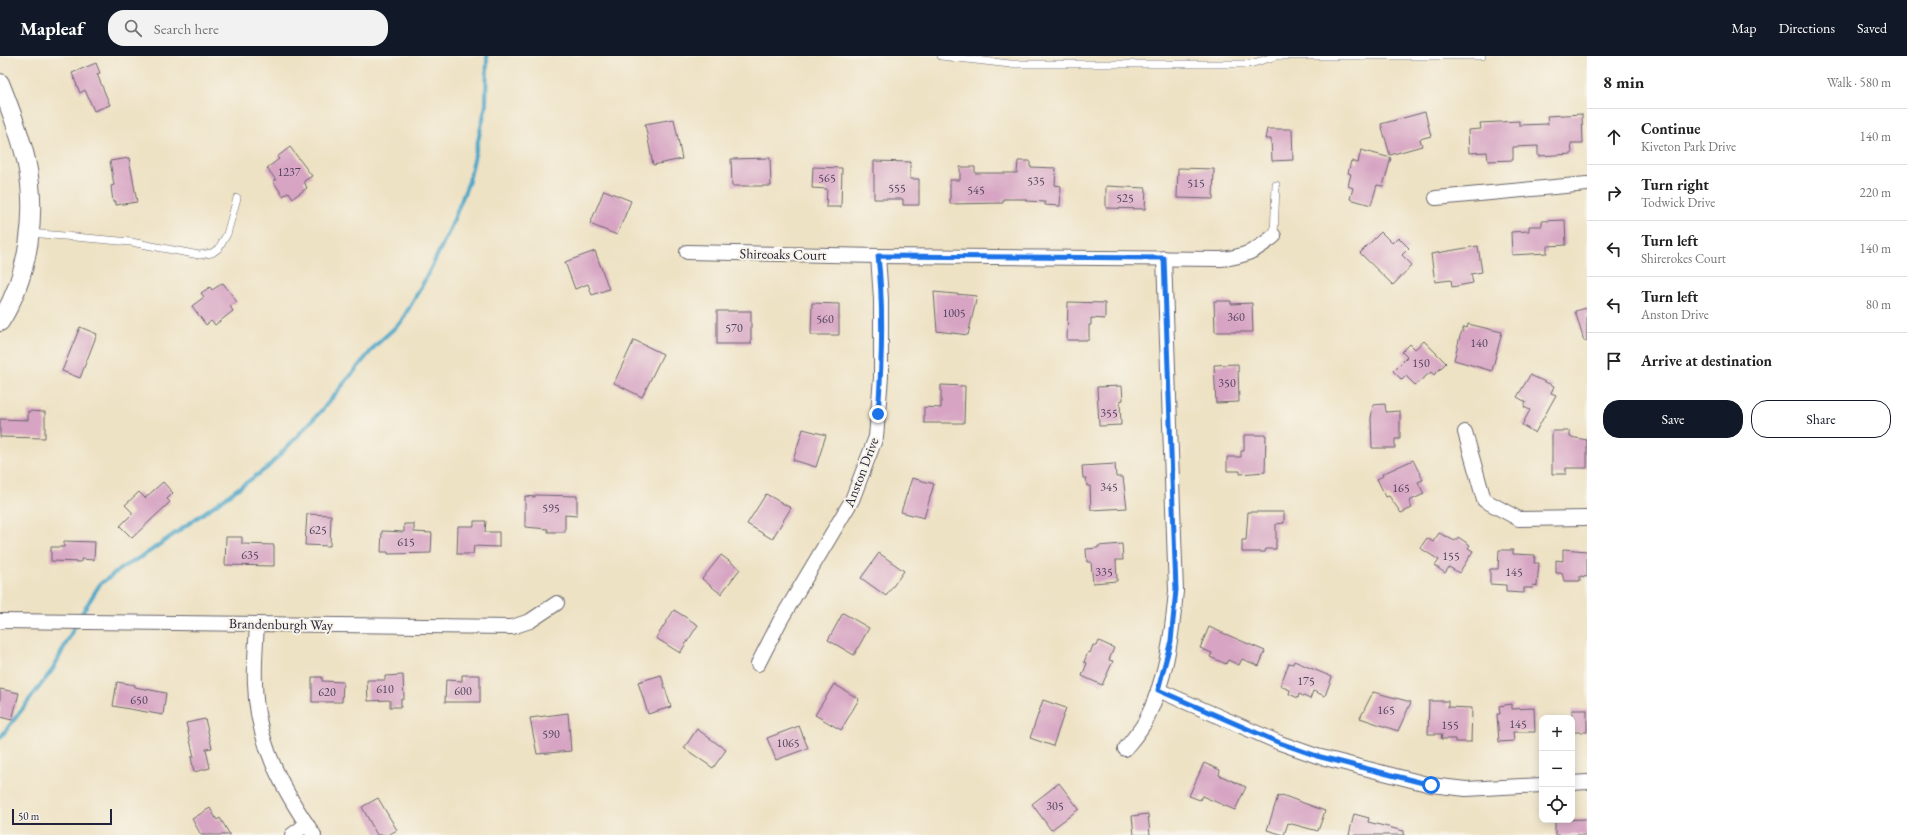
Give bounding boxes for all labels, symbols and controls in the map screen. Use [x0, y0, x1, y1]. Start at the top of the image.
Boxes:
search box [108, 10, 388, 46]
text: Mapleaf [20, 16, 84, 41]
icon: search [122, 17, 144, 39]
text: Search here [154, 19, 219, 38]
text: Map [1731, 19, 1757, 37]
text: Directions [1779, 19, 1835, 37]
text: Saved [1857, 19, 1887, 37]
text: 8 min [1603, 71, 1644, 93]
text: Walk · 580 m [1827, 74, 1891, 91]
text: Continue [1641, 119, 1701, 138]
icon: ahead [1603, 126, 1625, 148]
text: 140 m [1860, 128, 1891, 145]
text: Kiveton Park Drive [1641, 138, 1736, 155]
house number: 1237 [277, 164, 301, 180]
house number: 565 [818, 170, 836, 186]
house number: 535 [1027, 173, 1045, 189]
house number: 515 [1187, 175, 1205, 191]
text: Turn right [1641, 175, 1709, 194]
house number: 555 [888, 180, 906, 196]
house number: 545 [967, 182, 985, 198]
icon: right [1603, 182, 1625, 204]
text: 220 m [1860, 184, 1891, 201]
house number: 525 [1116, 190, 1134, 206]
text: Todwick Drive [1641, 194, 1715, 211]
text: Turn left [1641, 231, 1698, 250]
icon: left [1603, 238, 1625, 260]
text: 140 m [1860, 240, 1891, 257]
street label: Shireoaks Court [740, 244, 827, 264]
text: Shirerokes Court [1641, 250, 1726, 267]
text: Turn left [1641, 287, 1698, 306]
icon: left [1603, 294, 1625, 316]
text: 80 m [1866, 296, 1891, 313]
house number: 1005 [942, 305, 966, 321]
text: Anston Drive [1641, 306, 1709, 323]
house number: 360 [1227, 309, 1245, 325]
house number: 560 [816, 311, 834, 327]
house number: 570 [725, 320, 743, 336]
house number: 140 [1470, 335, 1488, 351]
icon: arrive [1603, 350, 1625, 372]
text: Arrive at destination [1641, 351, 1772, 370]
house number: 150 [1412, 355, 1430, 371]
house number: 350 [1218, 375, 1236, 391]
button: Save [1603, 400, 1743, 438]
button: Share [1751, 400, 1891, 438]
route end [869, 405, 887, 423]
house number: 355 [1100, 405, 1118, 421]
street label: Anston Drive [839, 434, 883, 510]
house number: 345 [1100, 479, 1118, 495]
house number: 165 [1392, 480, 1410, 496]
house number: 595 [542, 500, 560, 516]
house number: 625 [309, 522, 327, 538]
house number: 615 [397, 534, 415, 550]
house number: 635 [241, 547, 259, 563]
house number: 155 [1442, 548, 1460, 564]
house number: 335 [1095, 564, 1113, 580]
house number: 145 [1505, 564, 1523, 580]
street label: Brandenburgh Way [229, 614, 334, 634]
house number: 175 [1297, 673, 1315, 689]
house number: 610 [376, 681, 394, 697]
house number: 600 [454, 683, 472, 699]
house number: 620 [318, 684, 336, 700]
house number: 650 [130, 692, 148, 708]
house number: 165 [1377, 702, 1395, 718]
map controls [1539, 715, 1575, 823]
button: + [1539, 715, 1575, 751]
house number: 145 [1509, 716, 1527, 732]
house number: 155 [1441, 717, 1459, 733]
house number: 590 [542, 726, 560, 742]
house number: 1065 [776, 735, 800, 751]
button: − [1539, 751, 1575, 787]
route start [1422, 776, 1440, 794]
button: locate [1539, 787, 1575, 823]
house number: 305 [1046, 798, 1064, 814]
scale bar [12, 807, 112, 826]
text: 50 m [18, 809, 39, 823]

